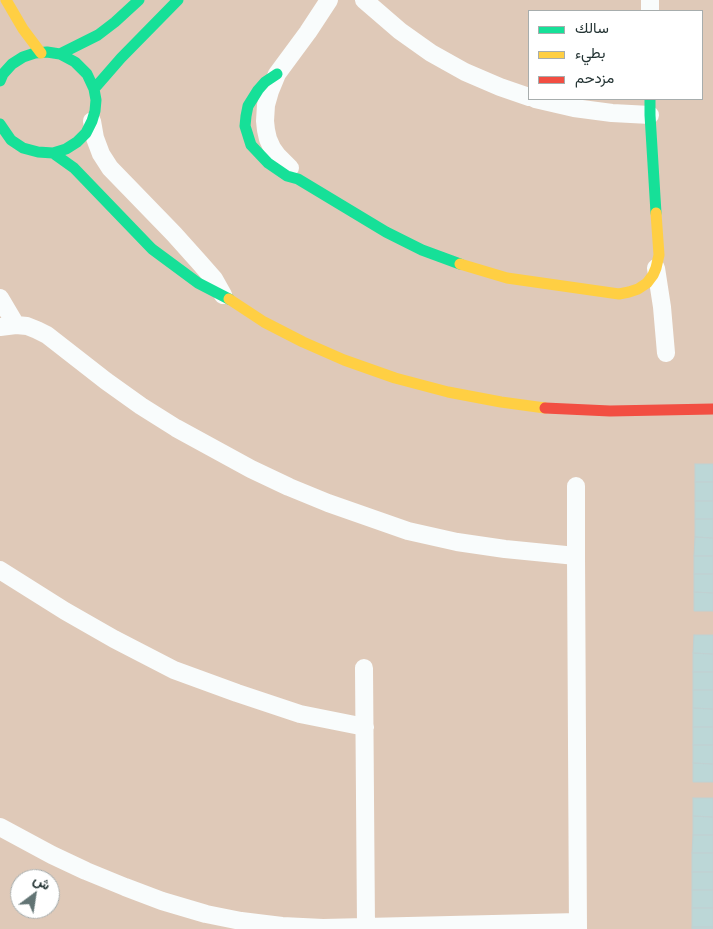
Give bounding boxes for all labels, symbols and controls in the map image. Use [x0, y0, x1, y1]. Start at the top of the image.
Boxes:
legend [528, 10, 703, 100]
text: سالك [575, 18, 609, 37]
text: بطيء [575, 43, 605, 62]
text: مزدحم [575, 68, 614, 87]
north arrow [10, 869, 60, 919]
text: ش [30, 870, 54, 894]

